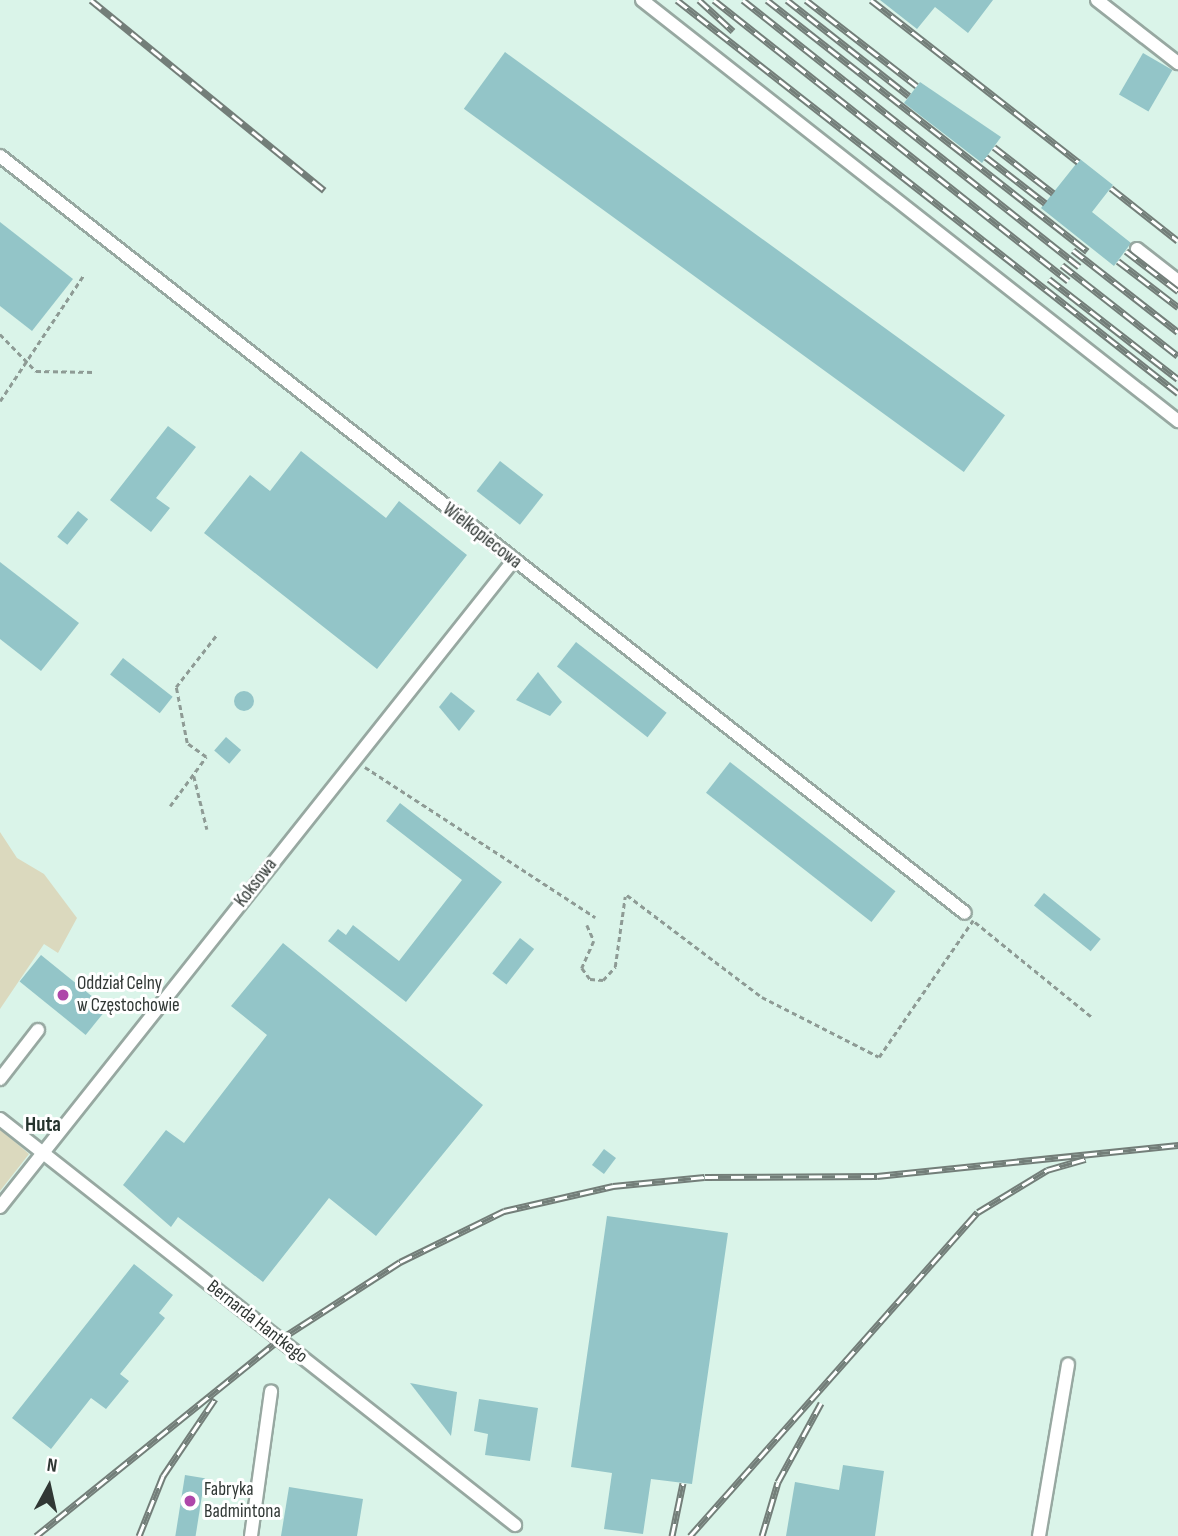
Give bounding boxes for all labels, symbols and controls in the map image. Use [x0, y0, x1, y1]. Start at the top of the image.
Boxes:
street label: Wielkopiecowa [438, 498, 526, 574]
street label: Koksowa [230, 854, 282, 912]
place label: Oddział Celny w Częstochowie [77, 973, 180, 1017]
marker: Oddział Celny w Częstochowie [55, 987, 71, 1003]
district label: Huta [25, 1112, 61, 1138]
street label: Bernarda Hantkego [202, 1276, 312, 1368]
north arrow [14, 1452, 84, 1522]
text: N [45, 1454, 59, 1478]
place label: Fabryka Badmintona [204, 1479, 281, 1523]
marker: Fabryka Badmintona [182, 1493, 198, 1509]

